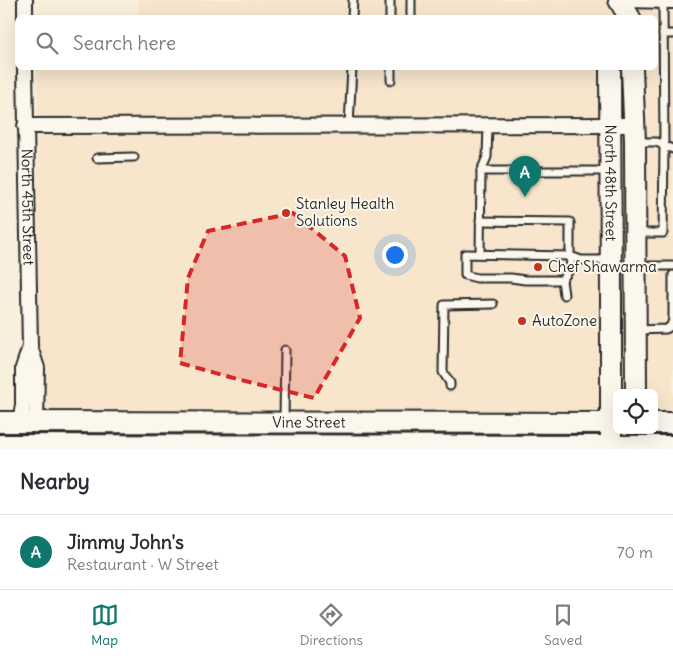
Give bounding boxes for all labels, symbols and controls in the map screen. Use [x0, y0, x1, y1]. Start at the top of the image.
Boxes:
search box [15, 15, 658, 70]
icon: search [33, 29, 61, 57]
text: Search here [73, 31, 176, 55]
street label: North 48th Street [601, 125, 621, 241]
street label: North 45th Street [17, 148, 39, 266]
pin: A [509, 156, 541, 197]
place label: Stanley Health Solutions [296, 194, 395, 230]
marker: Stanley Health Solutions [280, 207, 292, 219]
your location [382, 242, 408, 268]
place label: Chef Shawarma [548, 257, 657, 276]
marker: Chef Shawarma [532, 261, 544, 273]
place label: AutoZone [532, 311, 597, 330]
marker: AutoZone [516, 315, 528, 327]
map controls [613, 389, 658, 434]
button: locate [613, 389, 658, 434]
street label: Vine Street [272, 412, 346, 432]
text: Nearby [20, 468, 90, 495]
text: Jimmy John's [67, 530, 184, 554]
text: A [31, 542, 41, 562]
text: 70 m [617, 542, 653, 562]
text: Restaurant · W Street [67, 554, 219, 574]
tab: Map [91, 601, 119, 649]
tab: Directions [300, 601, 363, 649]
tab: Saved [544, 601, 582, 649]

